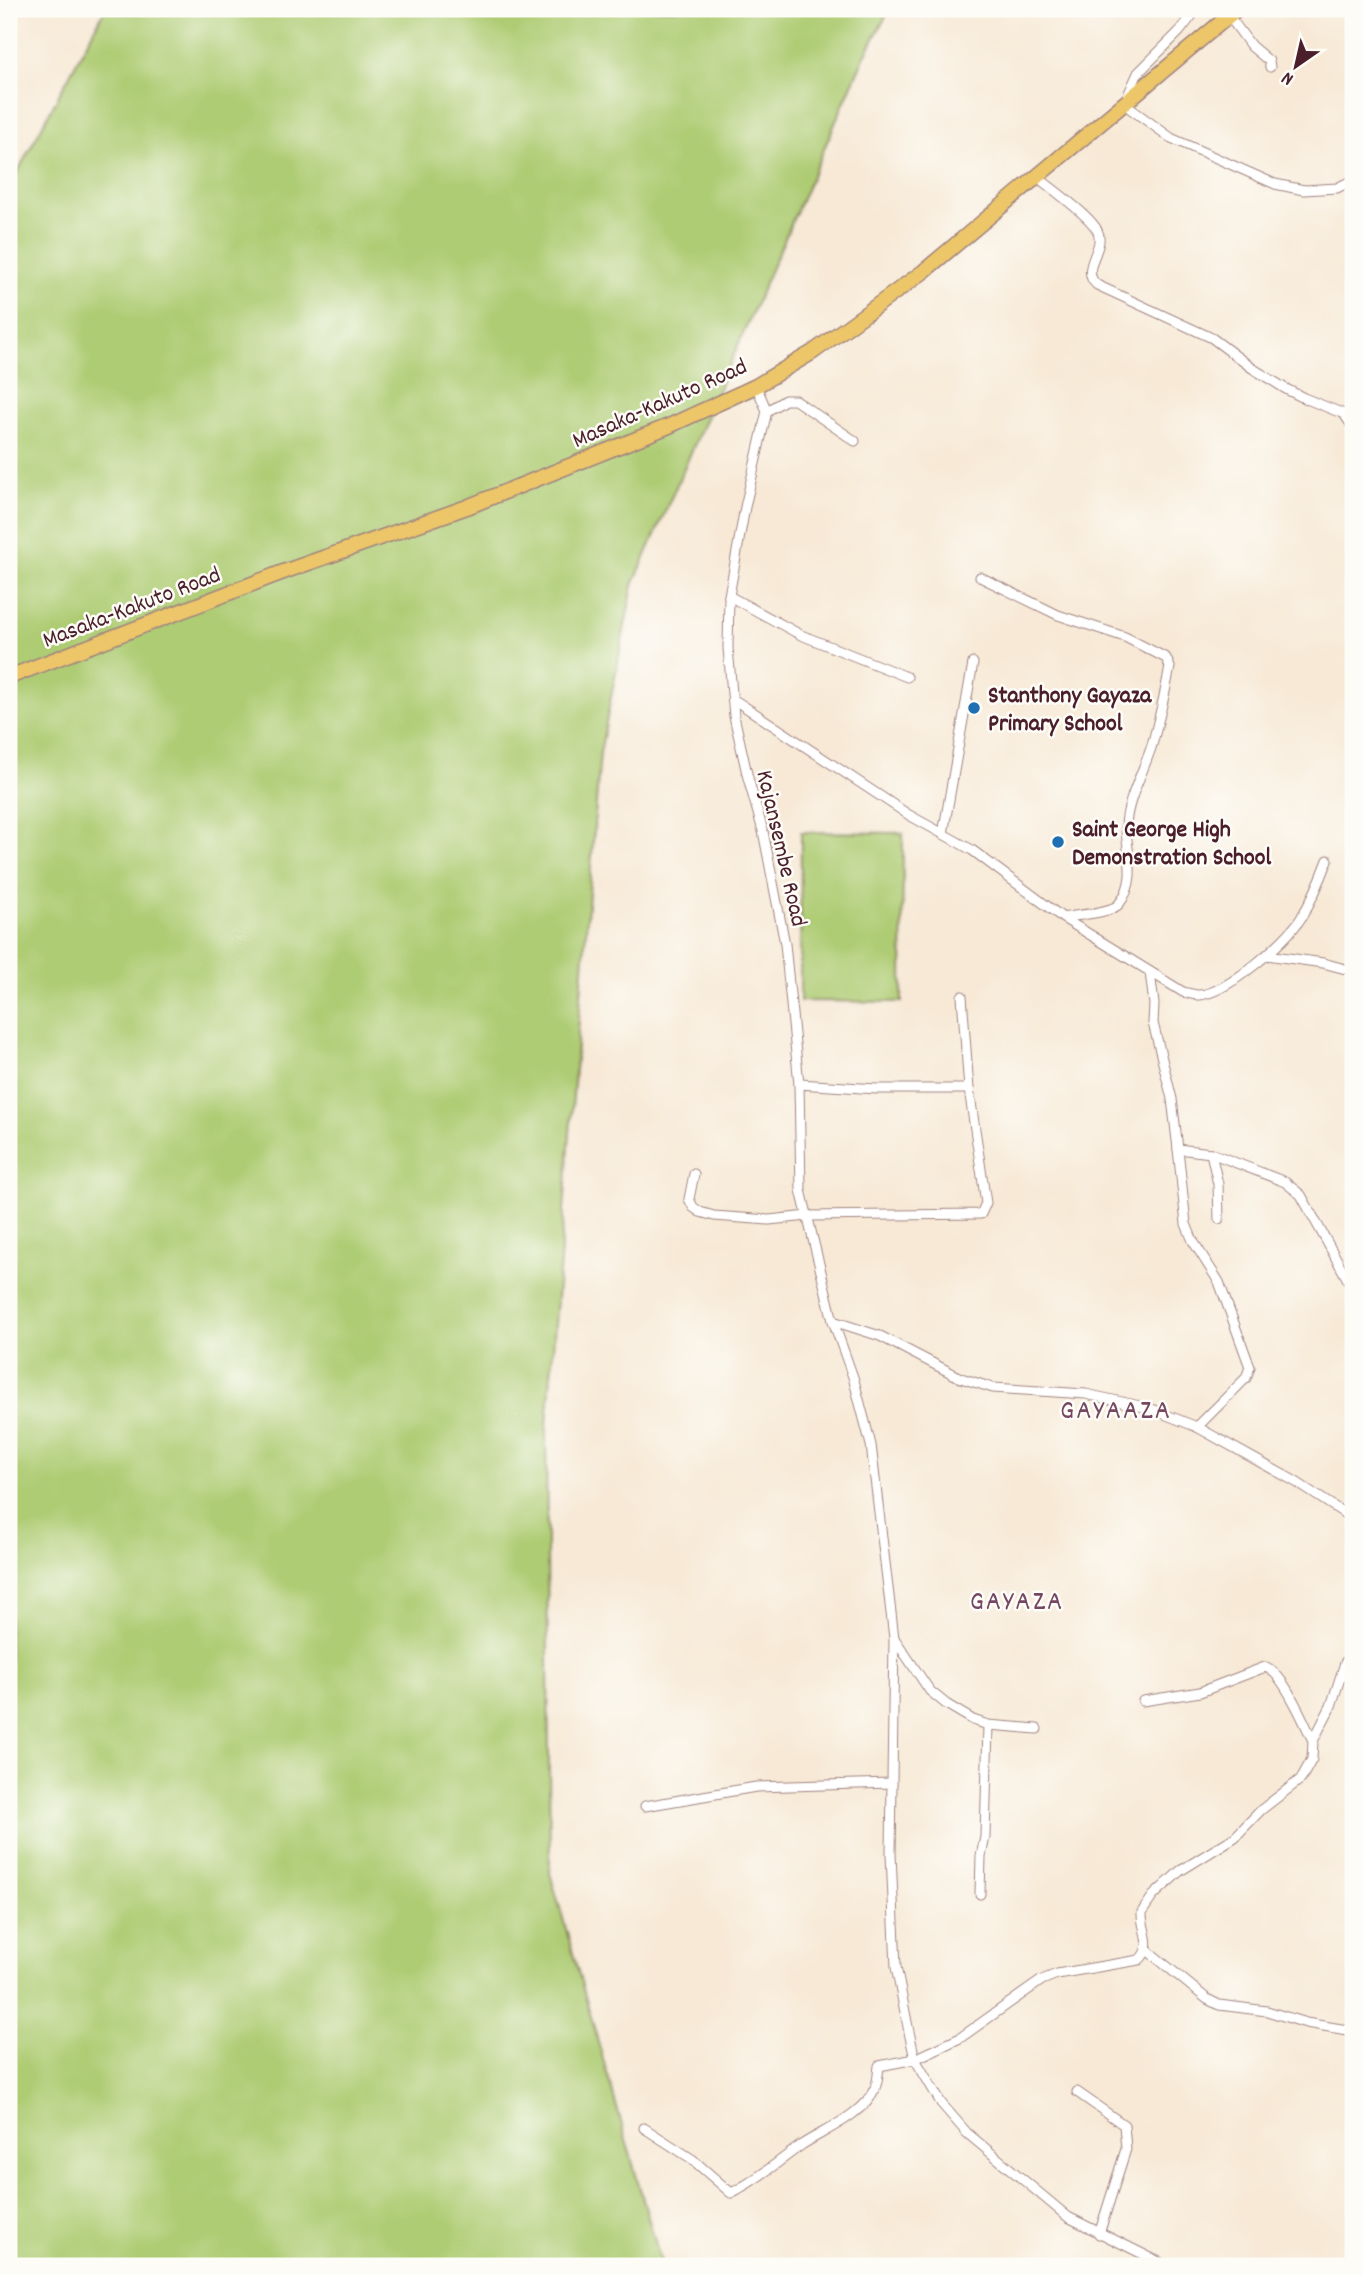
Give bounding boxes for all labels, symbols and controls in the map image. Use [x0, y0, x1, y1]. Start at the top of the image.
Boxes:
north arrow [1260, 32, 1330, 102]
text: N [1277, 63, 1300, 91]
street label: Masaka-Kakuto Road [567, 351, 753, 459]
street label: Masaka-Kakuto Road [38, 559, 226, 658]
place label: Stanthony Gayaza Primary School [988, 680, 1152, 742]
marker: Stanthony Gayaza Primary School [966, 700, 982, 716]
street label: Kajansembe Road [746, 767, 815, 930]
place label: Saint George High Demonstration School [1072, 814, 1271, 876]
marker: Saint George High Demonstration School [1050, 834, 1066, 850]
district label: GAYAAZA [1060, 1393, 1172, 1433]
district label: GAYAZA [970, 1584, 1064, 1624]

